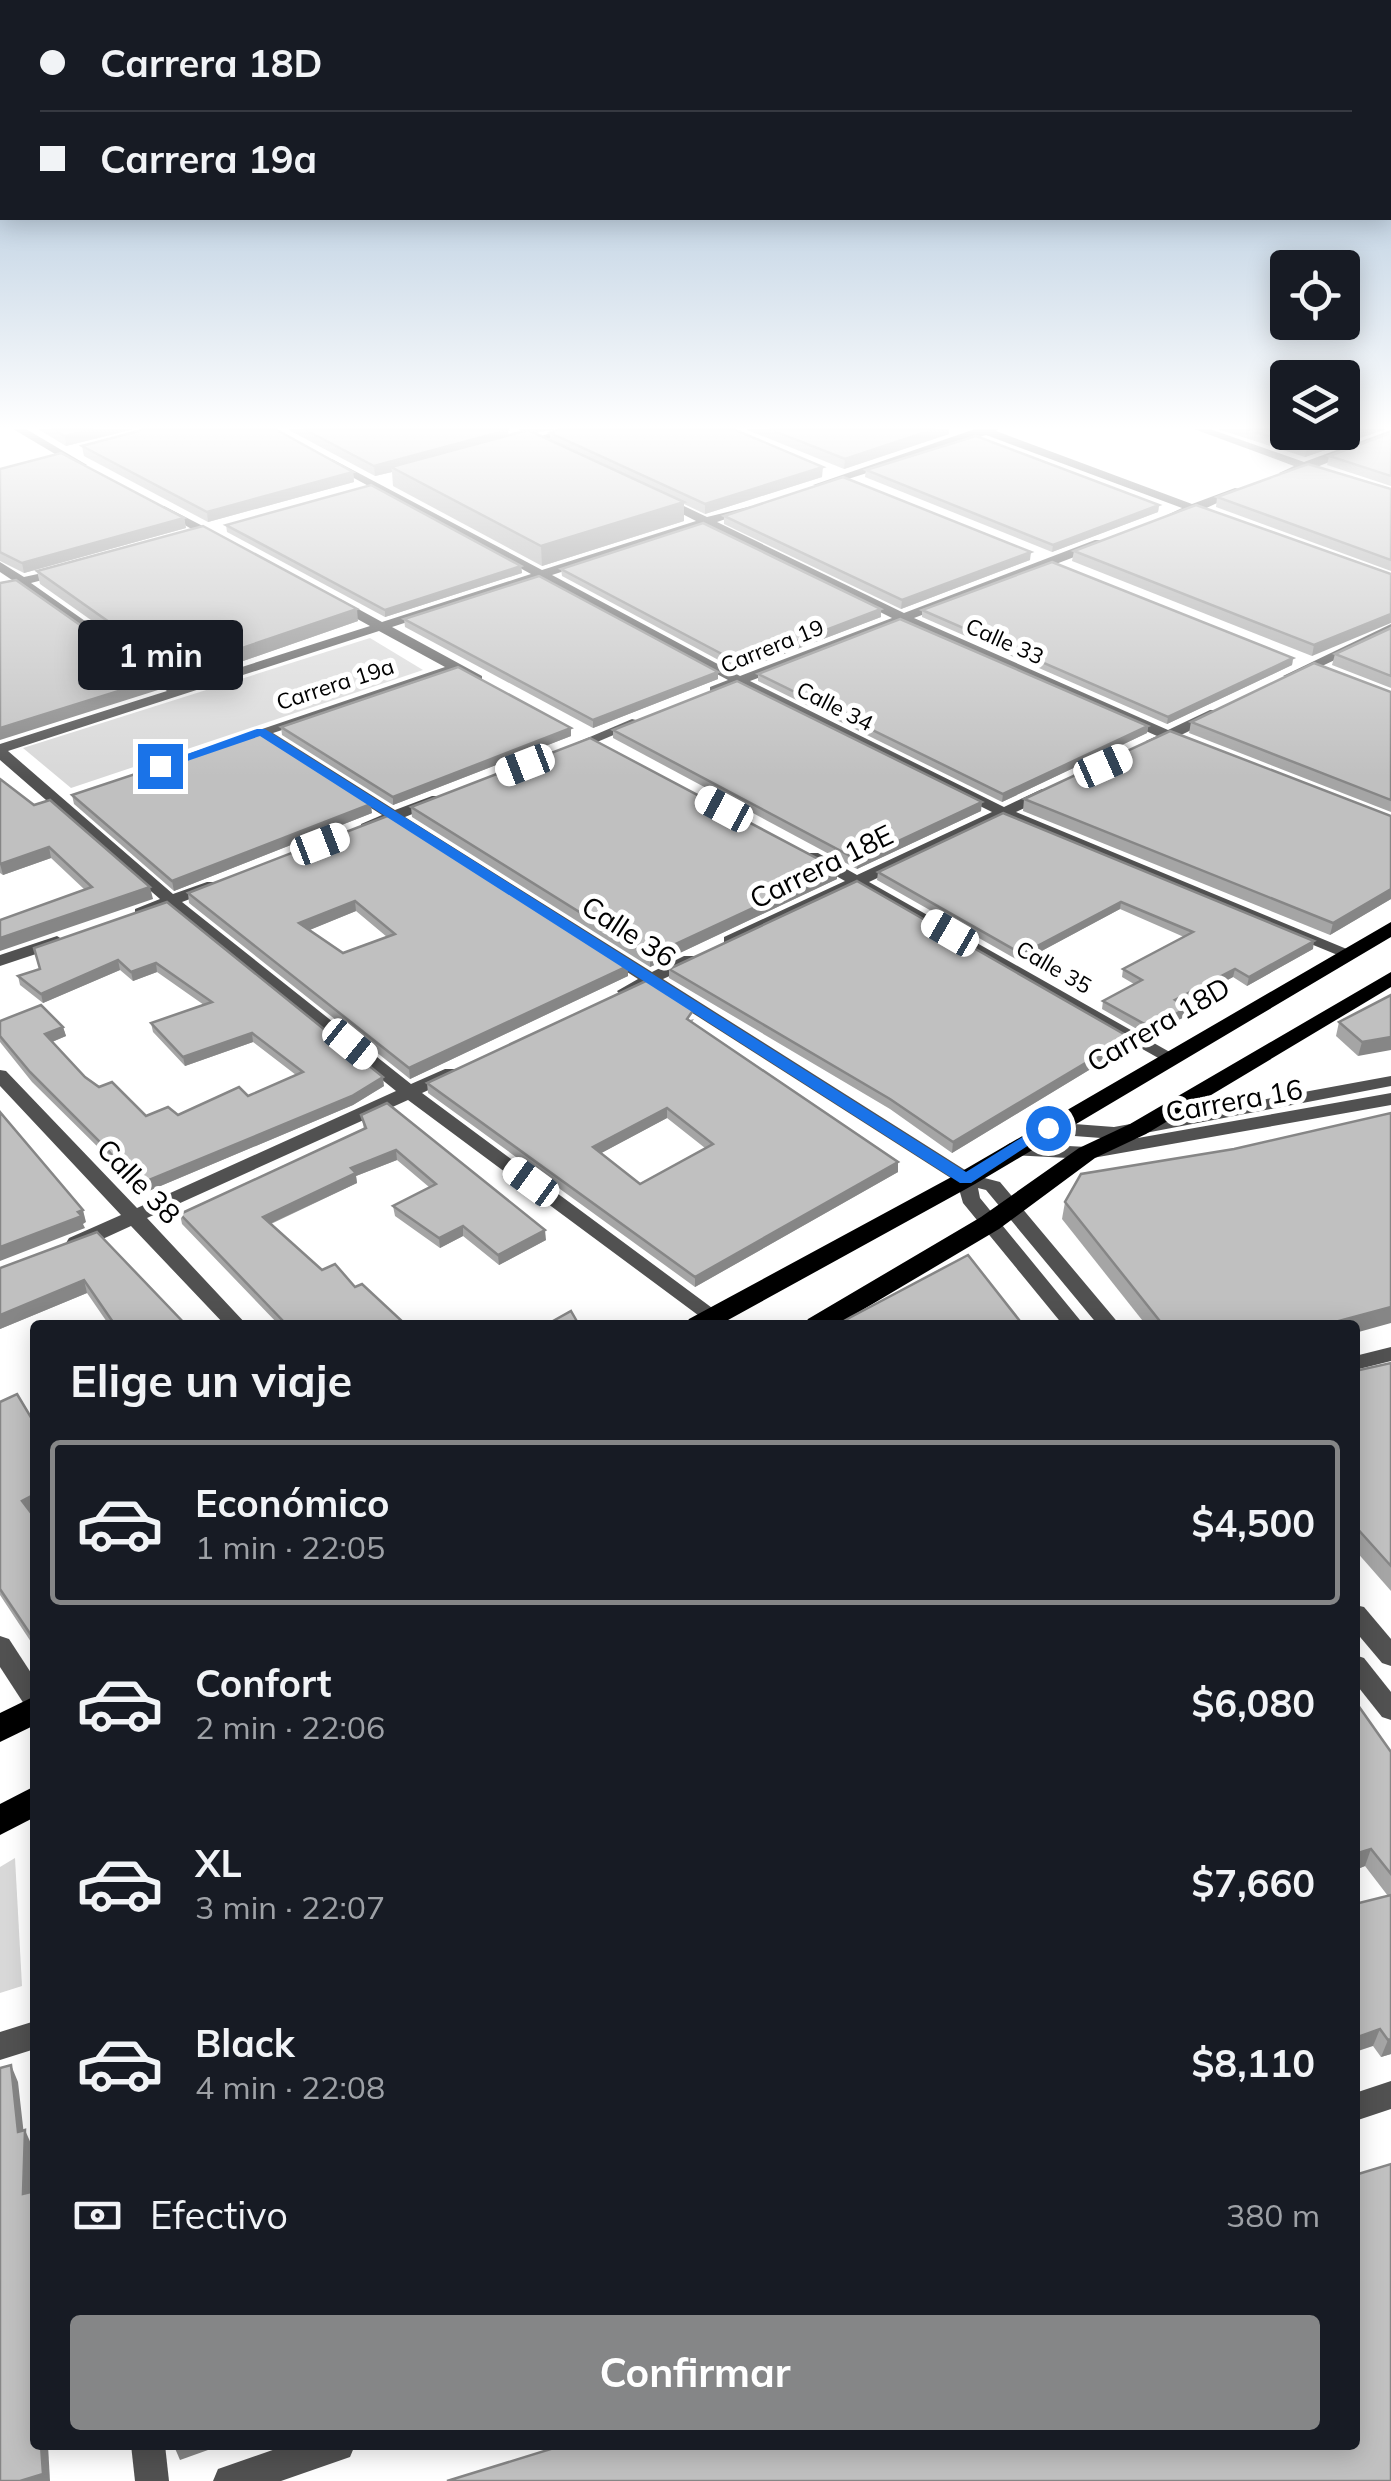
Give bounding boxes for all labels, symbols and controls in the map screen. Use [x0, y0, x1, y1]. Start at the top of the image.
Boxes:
text: Carrera 18D [100, 39, 323, 87]
text: Carrera 19a [100, 135, 317, 183]
map controls [1270, 250, 1360, 450]
button: locate [1270, 250, 1360, 340]
button: layers [1270, 360, 1360, 450]
street label: Calle 33 [962, 611, 1048, 671]
street label: Carrera 19 [716, 613, 828, 679]
callout: 1 min [78, 621, 242, 691]
text: 1 min [118, 635, 203, 675]
street label: Carrera 19a [273, 652, 397, 716]
street label: Calle 34 [792, 675, 878, 737]
car [492, 740, 558, 790]
car [1069, 740, 1137, 792]
route end [138, 744, 183, 789]
car [690, 782, 758, 836]
street label: Carrera 18E [744, 816, 898, 916]
car [287, 819, 353, 869]
street label: Calle 36 [575, 888, 683, 974]
car [917, 905, 983, 961]
street label: Calle 35 [1011, 934, 1097, 1000]
street label: Carrera 18D [1080, 969, 1236, 1079]
car [317, 1013, 383, 1075]
street label: Carrera 16 [1163, 1071, 1305, 1129]
route start [1026, 1106, 1071, 1151]
street label: Calle 38 [90, 1131, 188, 1231]
car [498, 1152, 564, 1212]
text: Elige un viaje [70, 1352, 352, 1408]
icon: car [75, 1478, 165, 1568]
text: Económico [195, 1479, 390, 1527]
text: $4,500 [1192, 1499, 1315, 1547]
text: 1 min · 22:05 [195, 1527, 385, 1567]
icon: car [75, 1658, 165, 1748]
text: Confort [195, 1659, 332, 1707]
text: $6,080 [1192, 1679, 1315, 1727]
text: 2 min · 22:06 [195, 1707, 385, 1747]
icon: car [75, 1838, 165, 1928]
text: XL [195, 1839, 242, 1887]
text: $7,660 [1192, 1859, 1315, 1907]
text: 3 min · 22:07 [195, 1887, 385, 1927]
icon: car [75, 2018, 165, 2108]
text: Black [195, 2019, 295, 2067]
text: $8,110 [1192, 2039, 1315, 2087]
text: 4 min · 22:08 [195, 2067, 385, 2107]
icon: cash [70, 2188, 125, 2243]
text: Efectivo [150, 2191, 288, 2239]
text: 380 m [1226, 2195, 1320, 2235]
button: Confirmar [70, 2315, 1320, 2430]

